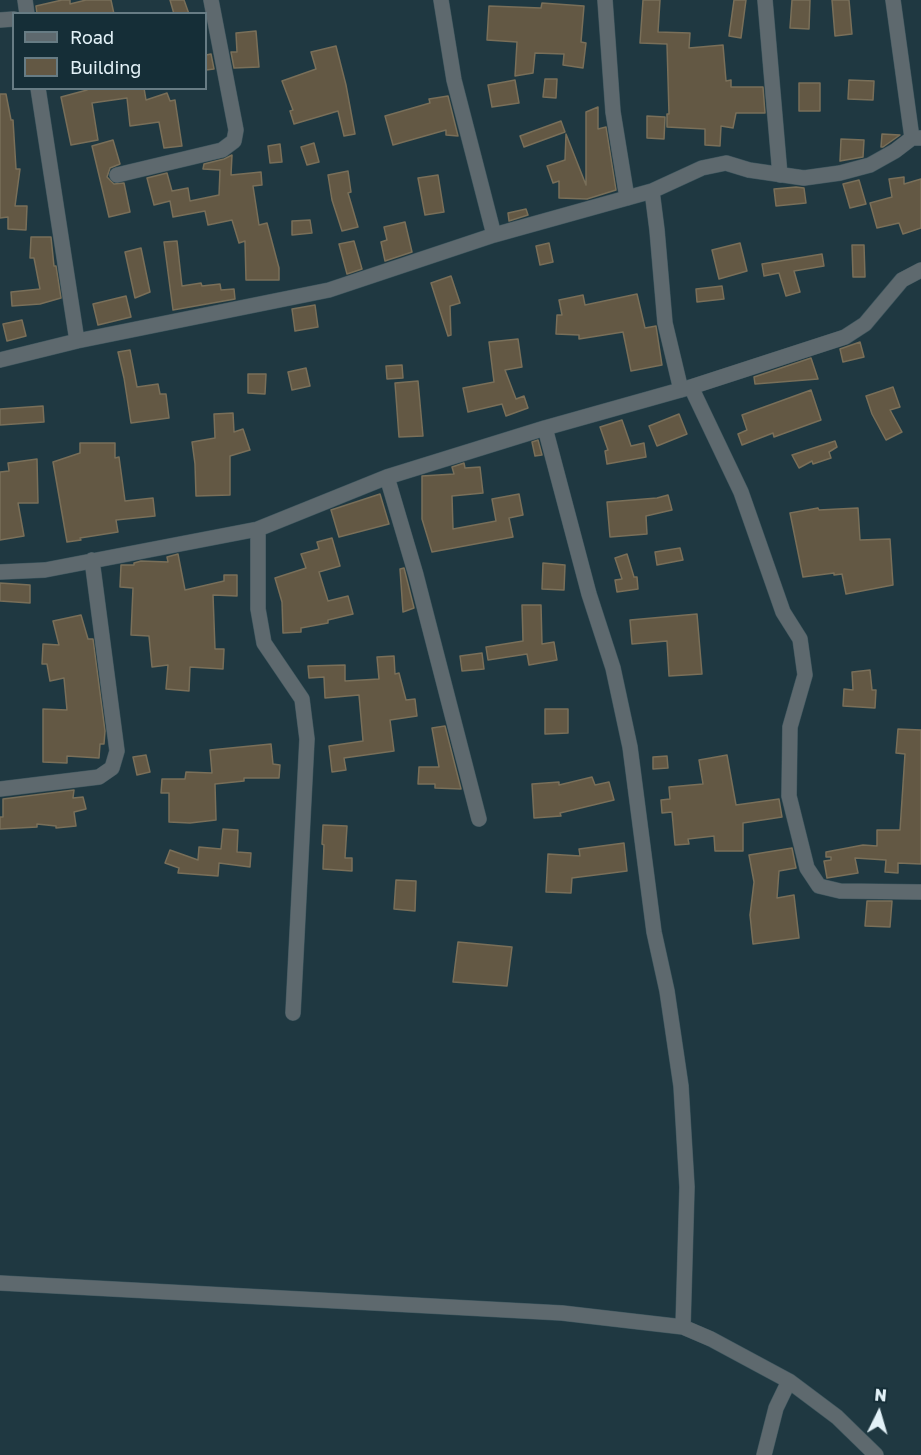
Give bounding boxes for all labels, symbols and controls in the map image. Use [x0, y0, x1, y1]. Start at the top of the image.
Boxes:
legend [12, 12, 207, 90]
text: Road [70, 26, 114, 48]
text: Building [70, 56, 141, 78]
north arrow [849, 1383, 909, 1443]
text: N [874, 1385, 887, 1406]

